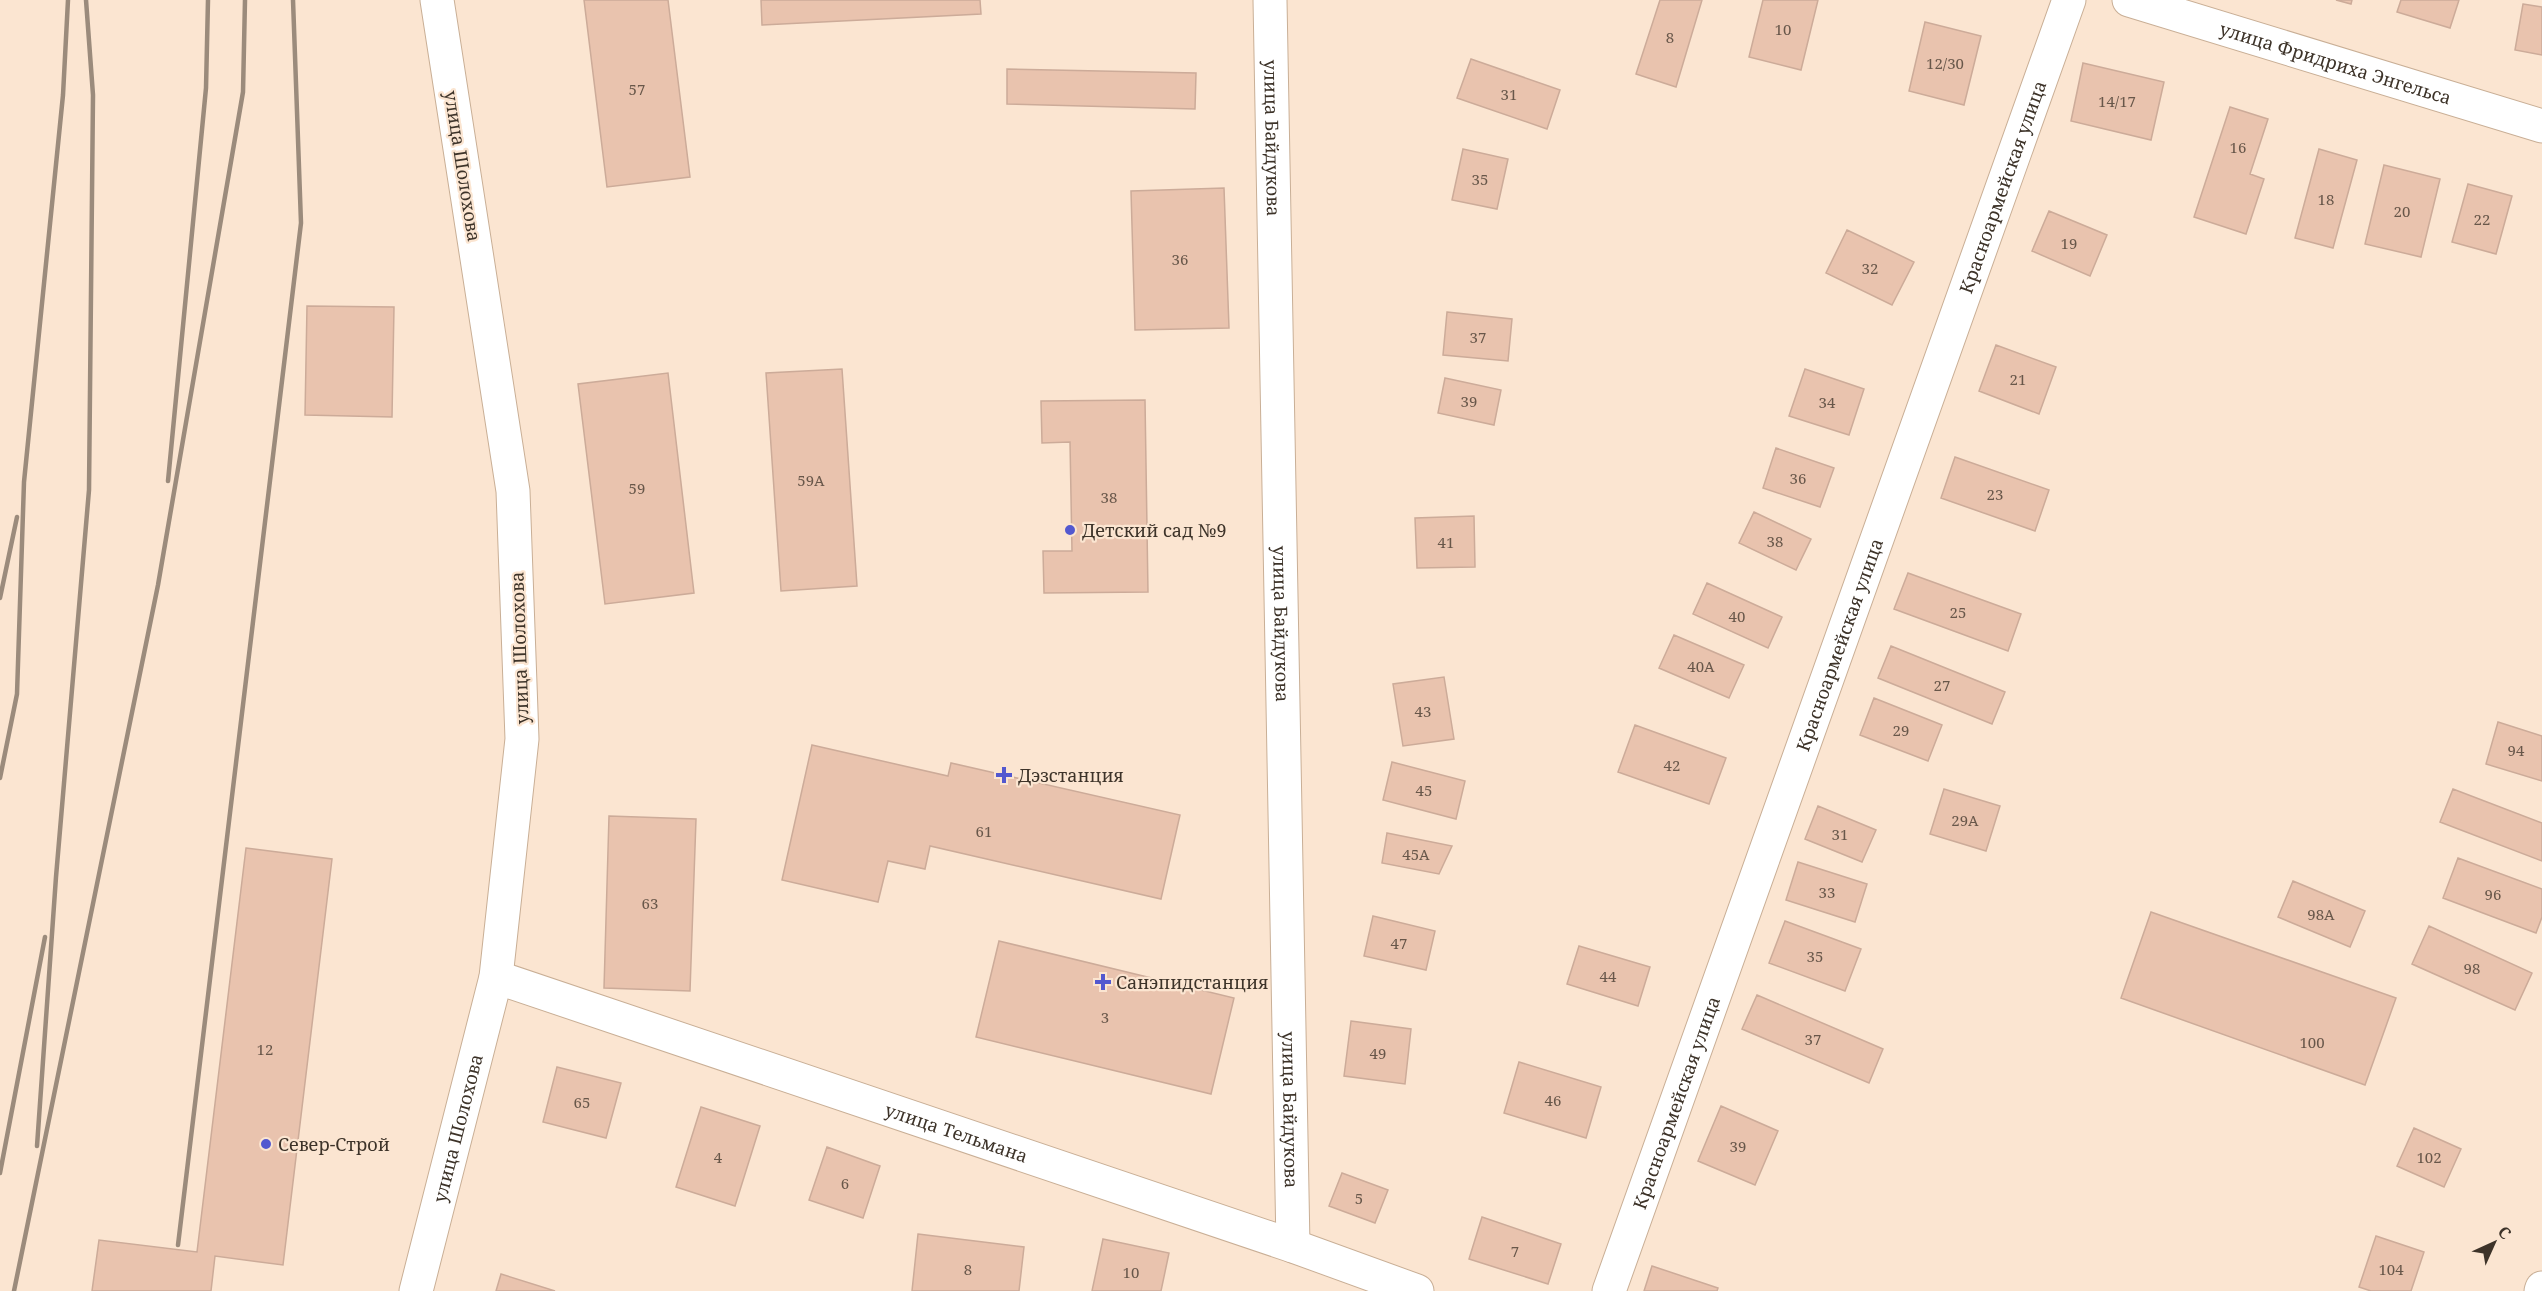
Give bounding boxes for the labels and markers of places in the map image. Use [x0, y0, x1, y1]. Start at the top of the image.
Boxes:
place label: Детский сад №9 [1082, 518, 1226, 542]
marker: Детский сад №9 [1063, 523, 1077, 537]
place label: Дэзстанция [1018, 763, 1124, 787]
marker: Дэзстанция [995, 766, 1013, 784]
place label: Санэпидстанция [1116, 970, 1268, 994]
marker: Санэпидстанция [1094, 973, 1112, 991]
place label: Север-Строй [278, 1132, 390, 1156]
marker: Север-Строй [259, 1137, 273, 1151]

